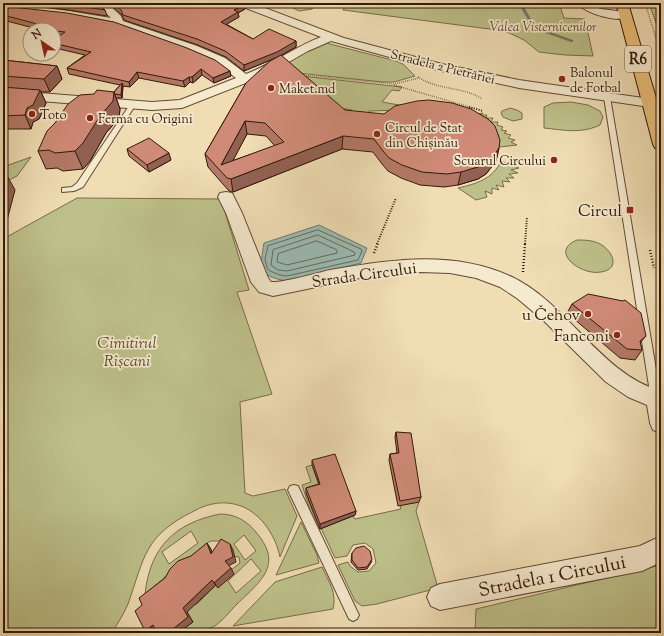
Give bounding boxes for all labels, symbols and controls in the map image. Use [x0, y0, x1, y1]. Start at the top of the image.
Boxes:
park label: Valea Visternicenilor [490, 19, 597, 37]
north arrow [22, 22, 62, 62]
text: N [28, 25, 45, 44]
street label: Stradela 2 Pietrăriei [388, 46, 497, 90]
road number: R6 [625, 46, 651, 72]
place label: Balonul de Fotbal [570, 65, 622, 98]
marker: Balonul de Fotbal [557, 74, 567, 84]
place label: Maket.md [279, 81, 336, 99]
marker: Maket.md [266, 83, 276, 93]
place label: Toto [40, 107, 67, 125]
marker: Toto [27, 109, 37, 119]
place label: Ferma cu Origini [98, 111, 193, 129]
marker: Ferma cu Origini [85, 113, 95, 123]
place label: Circul de Stat din Chișinău [385, 120, 463, 153]
marker: Circul de Stat din Chișinău [372, 129, 382, 139]
place label: Scuarul Circului [453, 153, 546, 171]
marker: Scuarul Circului [549, 155, 559, 165]
place label: Circul [578, 201, 623, 224]
marker: Circul [625, 205, 635, 215]
street label: Strada Circului [310, 258, 419, 295]
place label: u Čehov [522, 305, 581, 328]
marker: u Čehov [583, 309, 593, 319]
place label: Fanconi [554, 326, 609, 349]
marker: Fanconi [612, 330, 622, 340]
park label: Cimitirul Rîșcani [97, 333, 157, 374]
street label: Stradela 1 Circului [476, 550, 629, 605]

